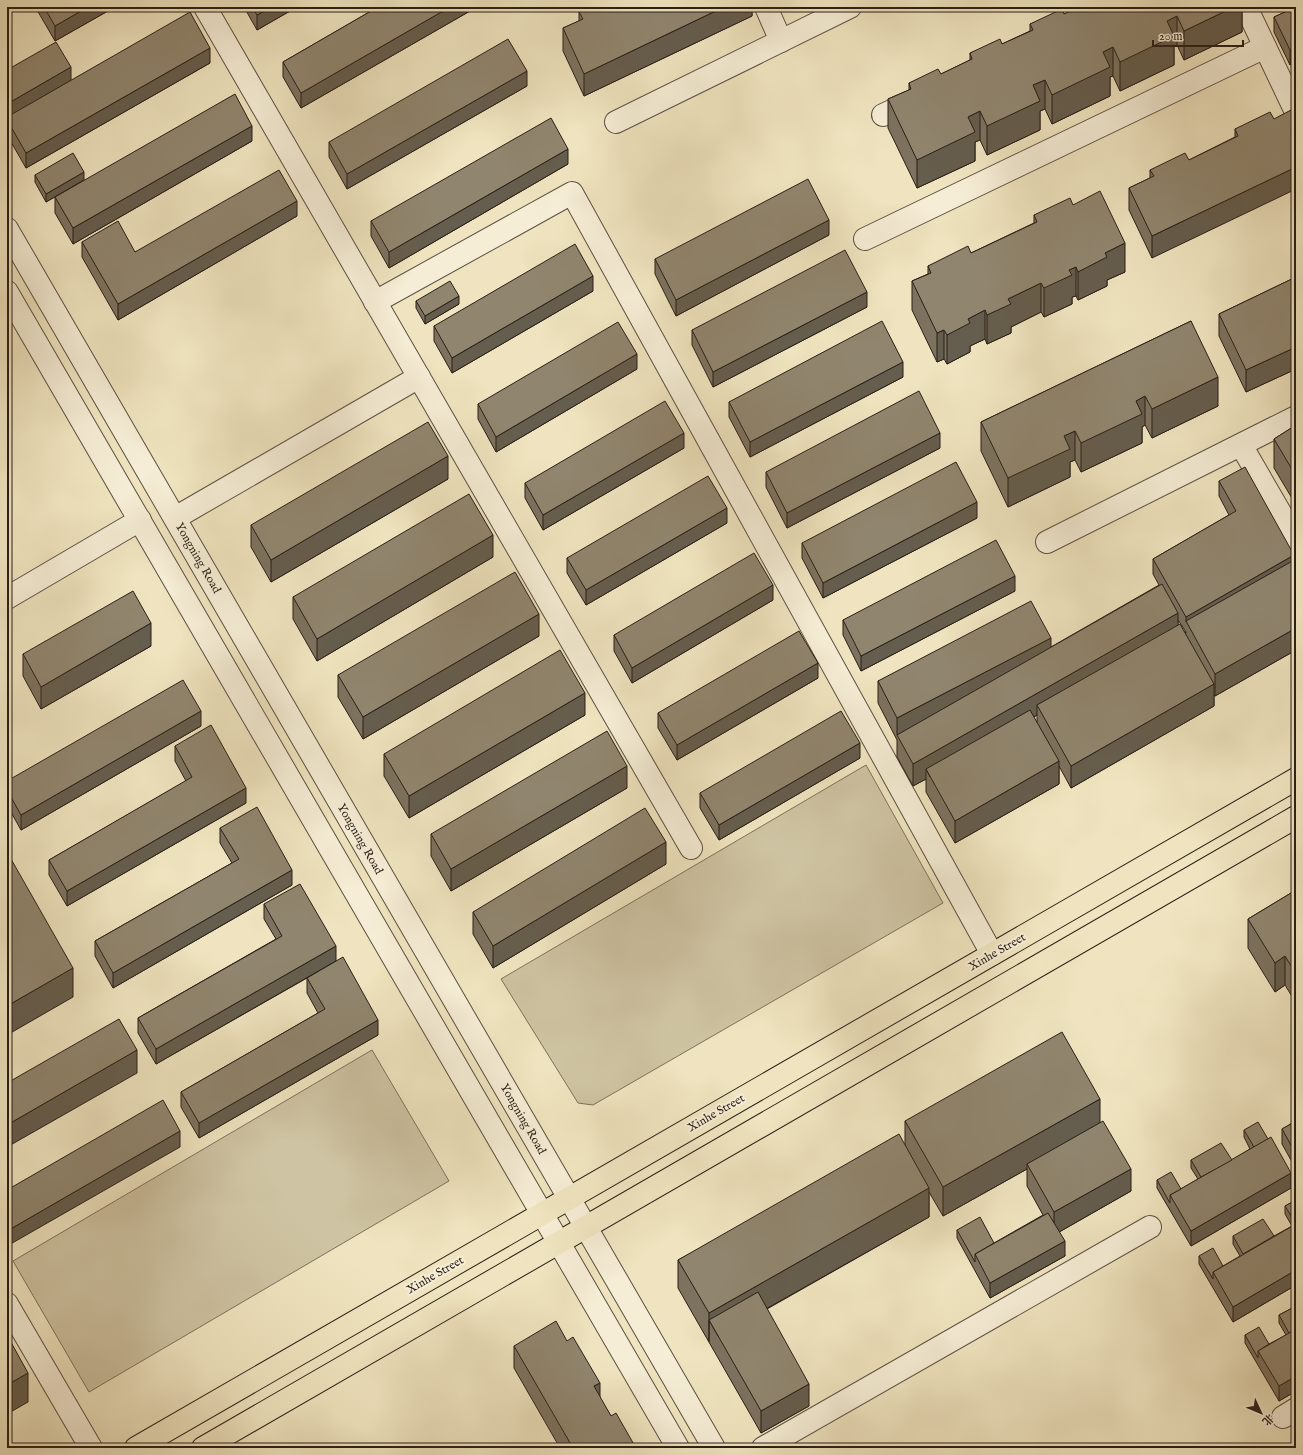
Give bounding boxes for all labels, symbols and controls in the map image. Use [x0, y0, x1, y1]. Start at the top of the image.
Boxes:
scale bar [1153, 22, 1243, 48]
text: 20 m [1159, 29, 1182, 44]
street label: Yongning Road [172, 520, 225, 596]
street label: Yongning Road [334, 801, 387, 877]
street label: Xinhe Street [966, 930, 1028, 974]
street label: Yongning Road [497, 1081, 550, 1157]
street label: Xinhe Street [685, 1091, 747, 1135]
street label: Xinhe Street [404, 1253, 466, 1297]
north arrow [1241, 1393, 1281, 1433]
text: 北 [1259, 1410, 1276, 1428]

